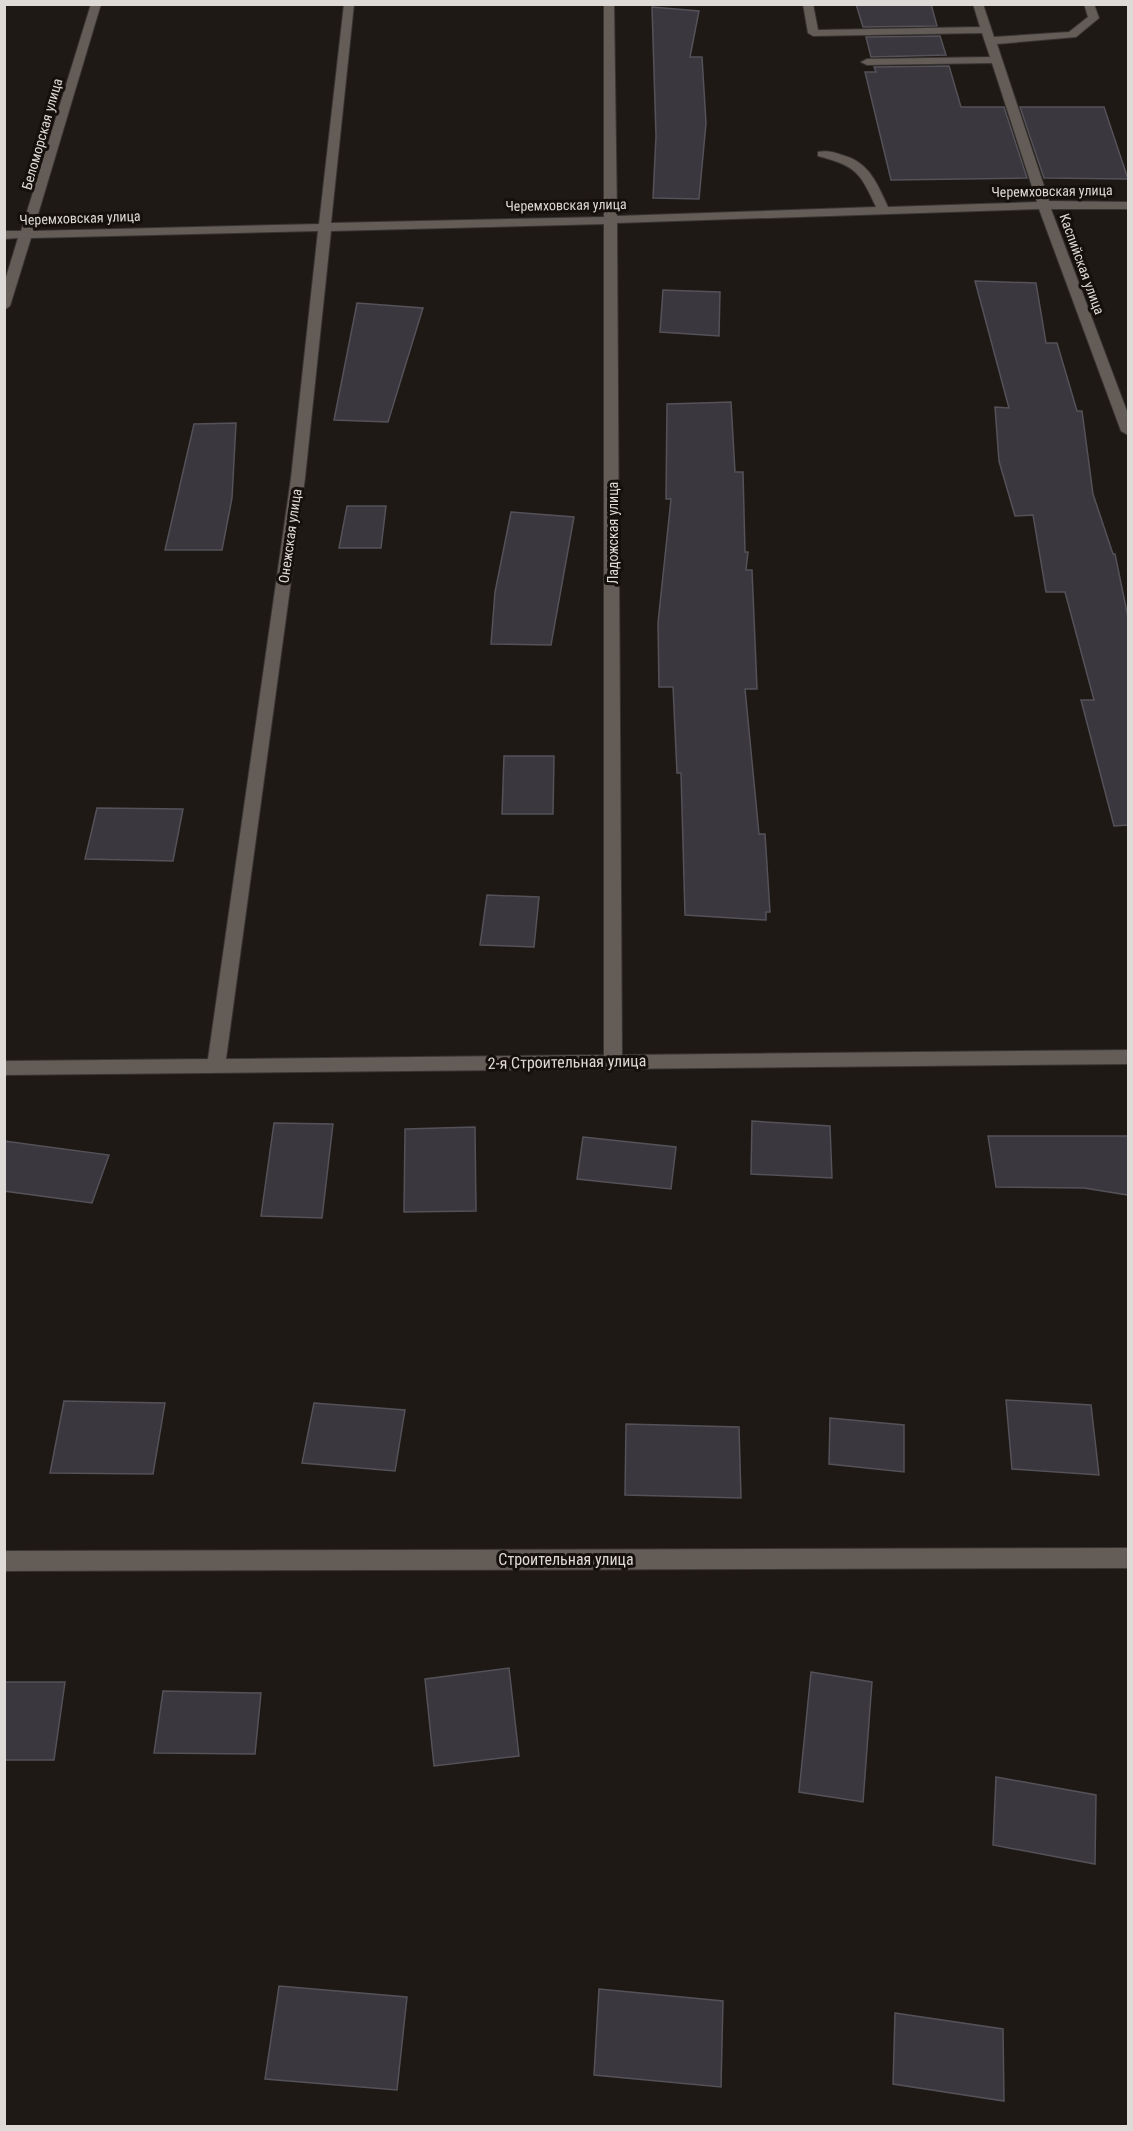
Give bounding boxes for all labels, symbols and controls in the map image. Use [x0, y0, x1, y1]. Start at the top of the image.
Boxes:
street label: Беломорская улица [18, 76, 66, 192]
street label: Черемховская улица [991, 182, 1113, 200]
street label: Черемховская улица [505, 196, 627, 214]
street label: Черемховская улица [19, 208, 141, 228]
street label: Каспийская улица [1056, 211, 1108, 317]
street label: Ладожская улица [605, 482, 621, 584]
street label: Онежская улица [275, 488, 305, 584]
street label: 2-я Строительная улица [488, 1051, 646, 1073]
street label: Строительная улица [498, 1550, 634, 1569]

